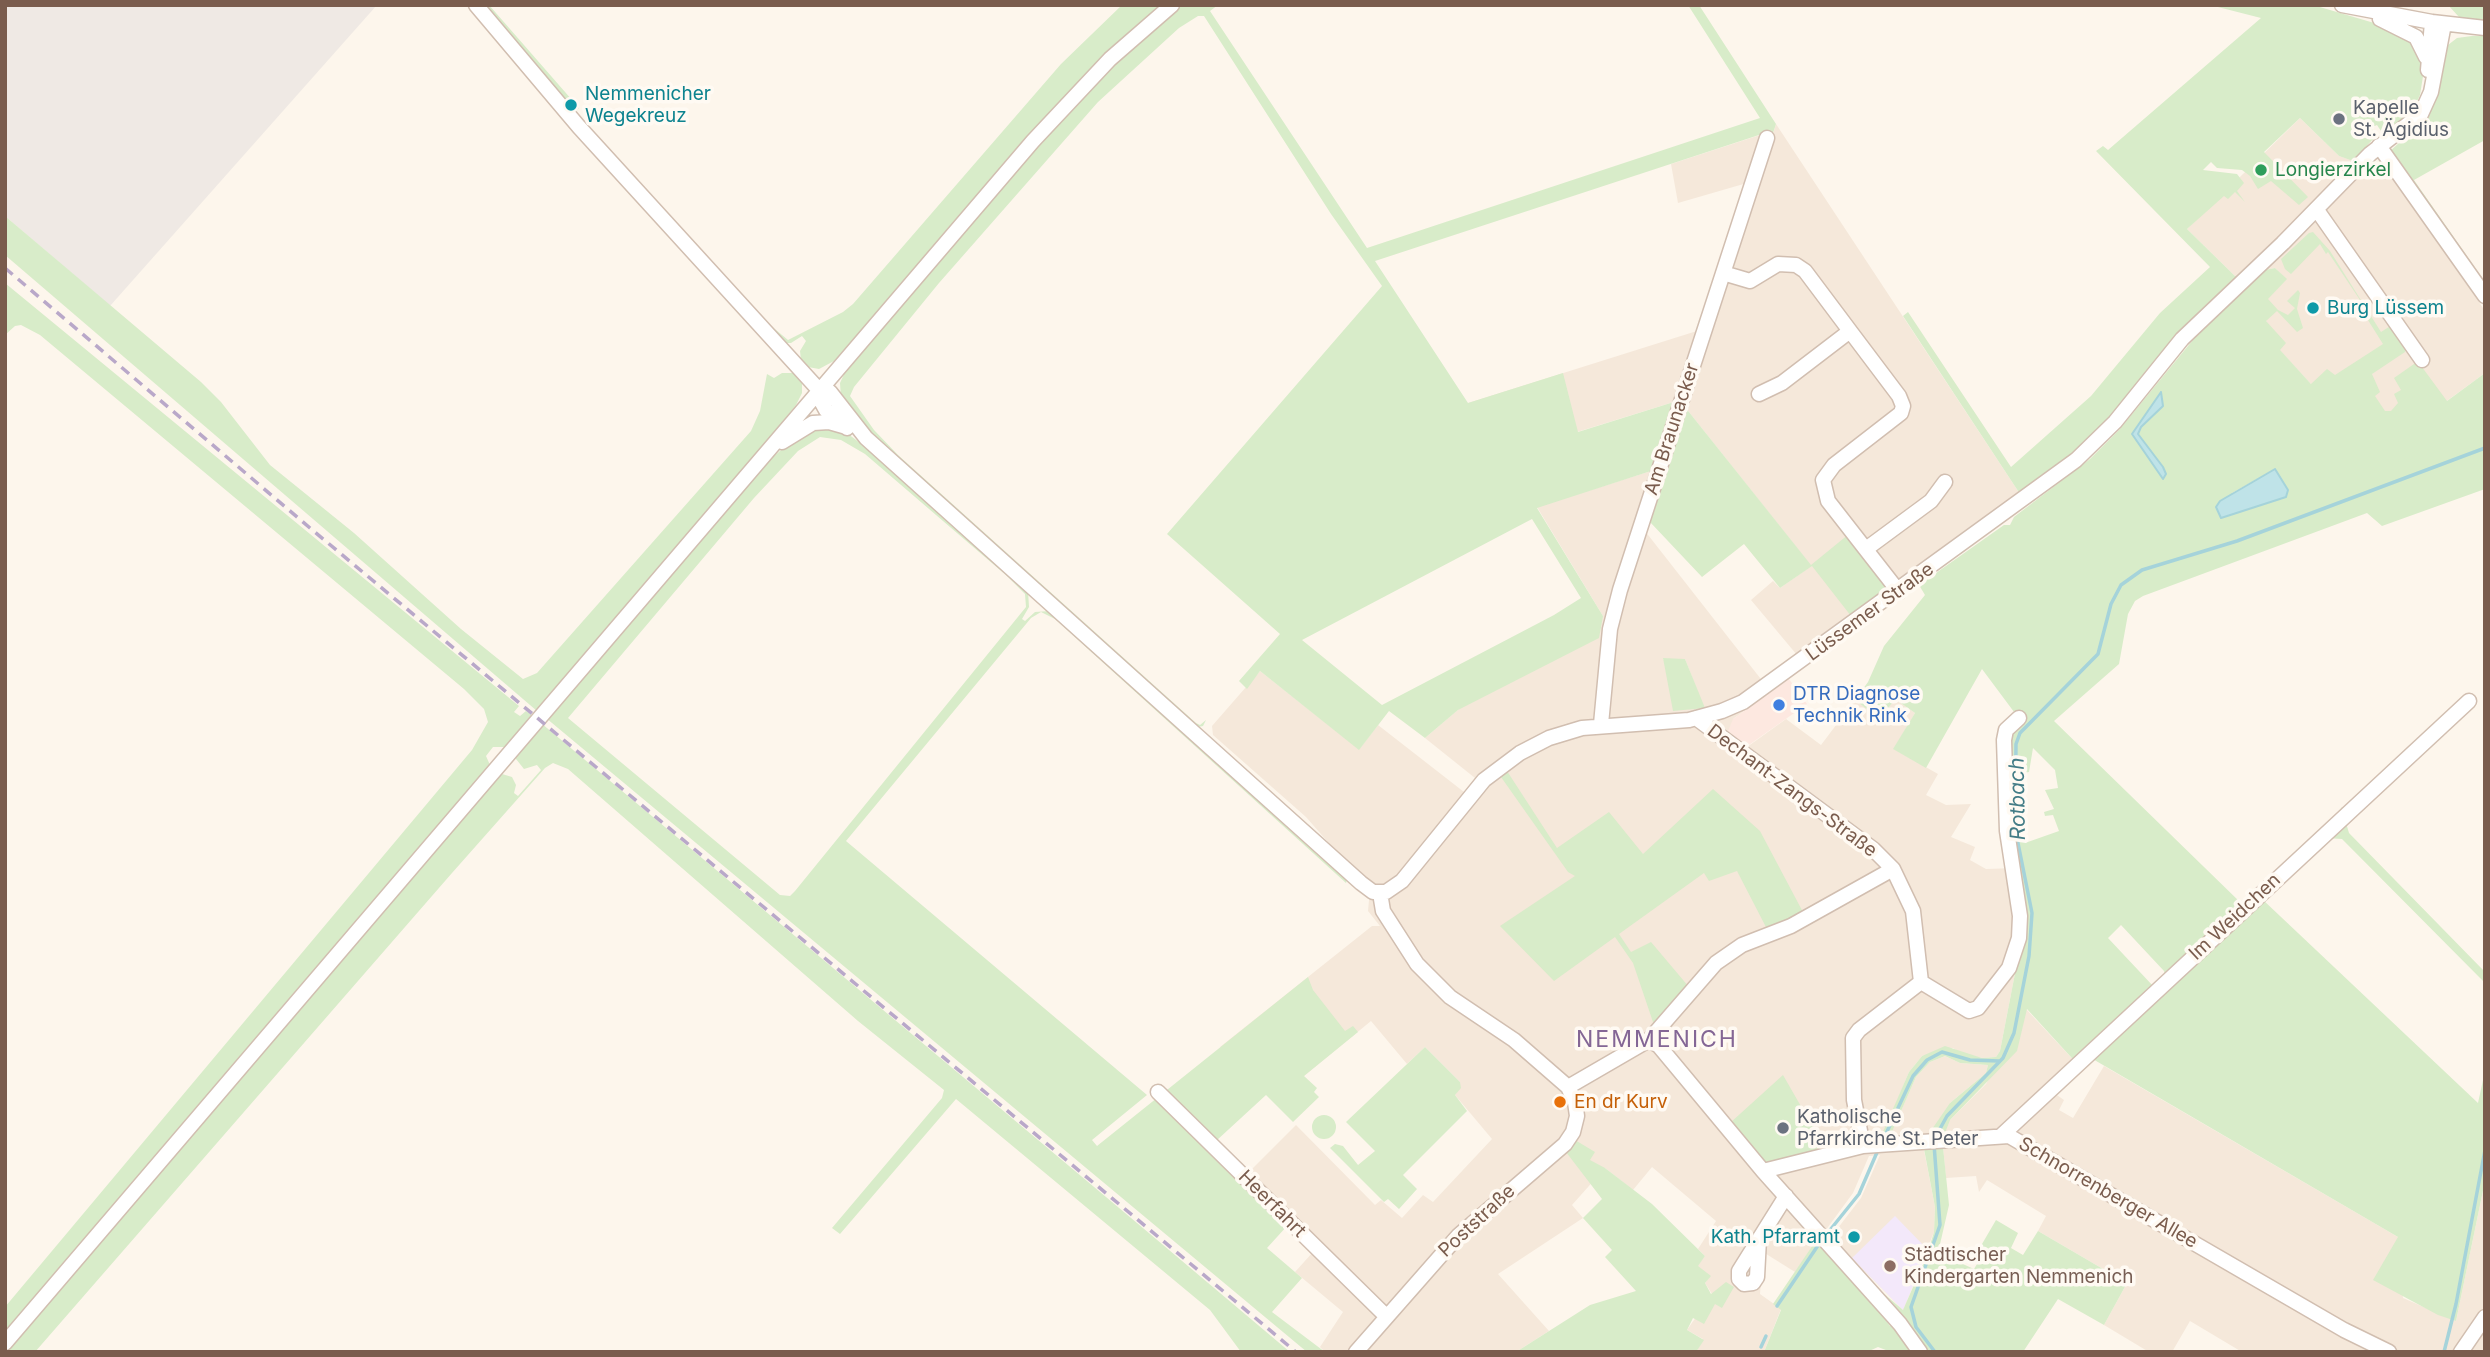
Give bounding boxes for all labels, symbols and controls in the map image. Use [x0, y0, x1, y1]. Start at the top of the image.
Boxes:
place label: Nemmenicher Wegekreuz [585, 83, 711, 127]
marker: Nemmenicher Wegekreuz [563, 97, 579, 113]
place label: Kapelle St. Ägidius [2353, 97, 2449, 141]
marker: Kapelle St. Ägidius [2331, 111, 2347, 127]
place label: Longierzirkel [2275, 159, 2391, 181]
marker: Longierzirkel [2253, 162, 2269, 178]
place label: Burg Lüssem [2327, 297, 2444, 319]
marker: Burg Lüssem [2305, 300, 2321, 316]
street label: Am Braunacker [1640, 360, 1704, 498]
street label: Lüssemer Straße [1802, 558, 1938, 666]
place label: DTR Diagnose Technik Rink [1793, 683, 1920, 727]
marker: DTR Diagnose Technik Rink [1771, 697, 1787, 713]
street label: Dechant-Zangs-Straße [1703, 720, 1881, 862]
water label: Rotbach [2005, 757, 2031, 841]
street label: Im Weidchen [2185, 869, 2285, 965]
district label: NEMMENICH [1577, 1026, 1737, 1054]
place label: En dr Kurv [1574, 1091, 1668, 1113]
marker: En dr Kurv [1552, 1094, 1568, 1110]
place label: Katholische Pfarrkirche St. Peter [1797, 1106, 1978, 1150]
marker: Katholische Pfarrkirche St. Peter [1775, 1120, 1791, 1136]
street label: Schnorrenberger Allee [2015, 1132, 2201, 1254]
street label: Heerfahrt [1234, 1166, 1310, 1242]
street label: Poststraße [1434, 1180, 1520, 1262]
place label: Kath. Pfarramt [1711, 1226, 1840, 1248]
marker: Kath. Pfarramt [1846, 1229, 1862, 1245]
place label: Städtischer Kindergarten Nemmenich [1904, 1244, 2134, 1288]
marker: Städtischer Kindergarten Nemmenich [1882, 1258, 1898, 1274]

